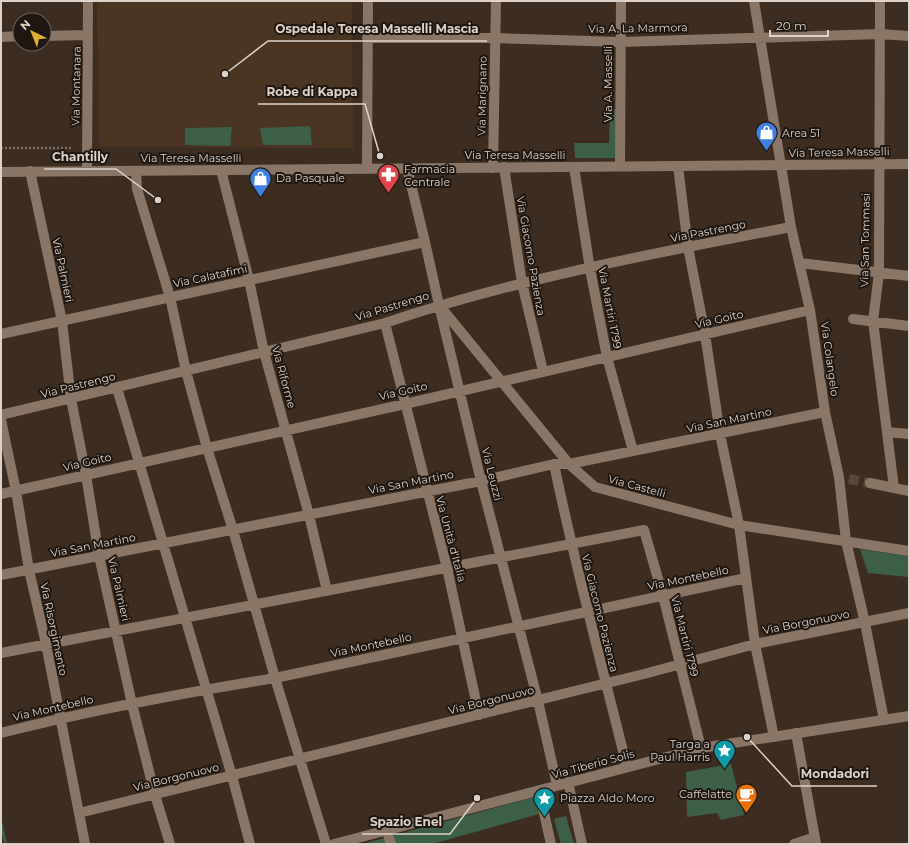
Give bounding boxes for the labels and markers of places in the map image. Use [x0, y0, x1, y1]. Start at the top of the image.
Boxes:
callout: Ospedale Teresa Masselli Mascia [268, 17, 487, 41]
callout: Robe di Kappa [258, 80, 365, 104]
shop icon: Area 51 [753, 120, 779, 153]
place label: Area 51 [782, 126, 820, 140]
callout: Chantilly [44, 145, 116, 169]
pharmacy icon: Farmacia Centrale [376, 162, 402, 195]
place label: Farmacia Centrale [404, 162, 455, 189]
shop icon: Da Pasquale [248, 165, 274, 198]
place label: Da Pasquale [276, 171, 345, 185]
place label: Targa a Paul Harris [650, 737, 711, 764]
place icon: Targa a Paul Harris [712, 737, 738, 770]
callout: Mondadori [792, 762, 877, 786]
cafe icon: Caffelatte [734, 781, 760, 814]
place icon: Piazza Aldo Moro [531, 785, 557, 818]
place label: Caffelatte [679, 787, 732, 801]
place label: Piazza Aldo Moro [560, 791, 655, 805]
callout: Spazio Enel [362, 810, 450, 834]

